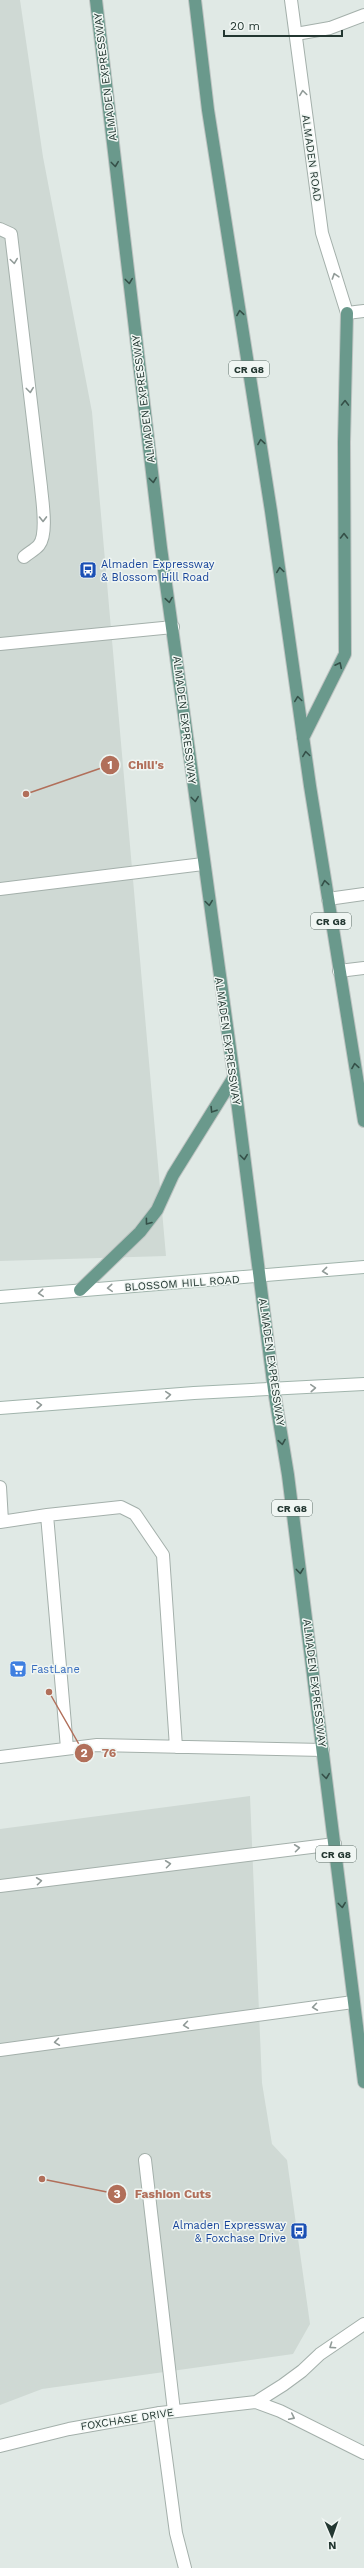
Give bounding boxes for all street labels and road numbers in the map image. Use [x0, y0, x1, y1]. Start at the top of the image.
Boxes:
street label: ALMADEN EXPRESSWAY [91, 11, 120, 142]
street label: ALMADEN ROAD [299, 114, 324, 202]
street label: ALMADEN EXPRESSWAY [129, 333, 158, 464]
road number: CR G8 [229, 361, 269, 377]
street label: ALMADEN EXPRESSWAY [170, 655, 199, 786]
road number: CR G8 [311, 913, 351, 929]
street label: ALMADEN EXPRESSWAY [212, 976, 243, 1107]
street label: BLOSSOM HILL ROAD [124, 1273, 240, 1294]
street label: ALMADEN EXPRESSWAY [256, 1297, 287, 1428]
road number: CR G8 [272, 1500, 312, 1516]
street label: ALMADEN EXPRESSWAY [300, 1618, 329, 1749]
road number: CR G8 [316, 1846, 356, 1862]
street label: FOXCHASE DRIVE [80, 2406, 175, 2433]

